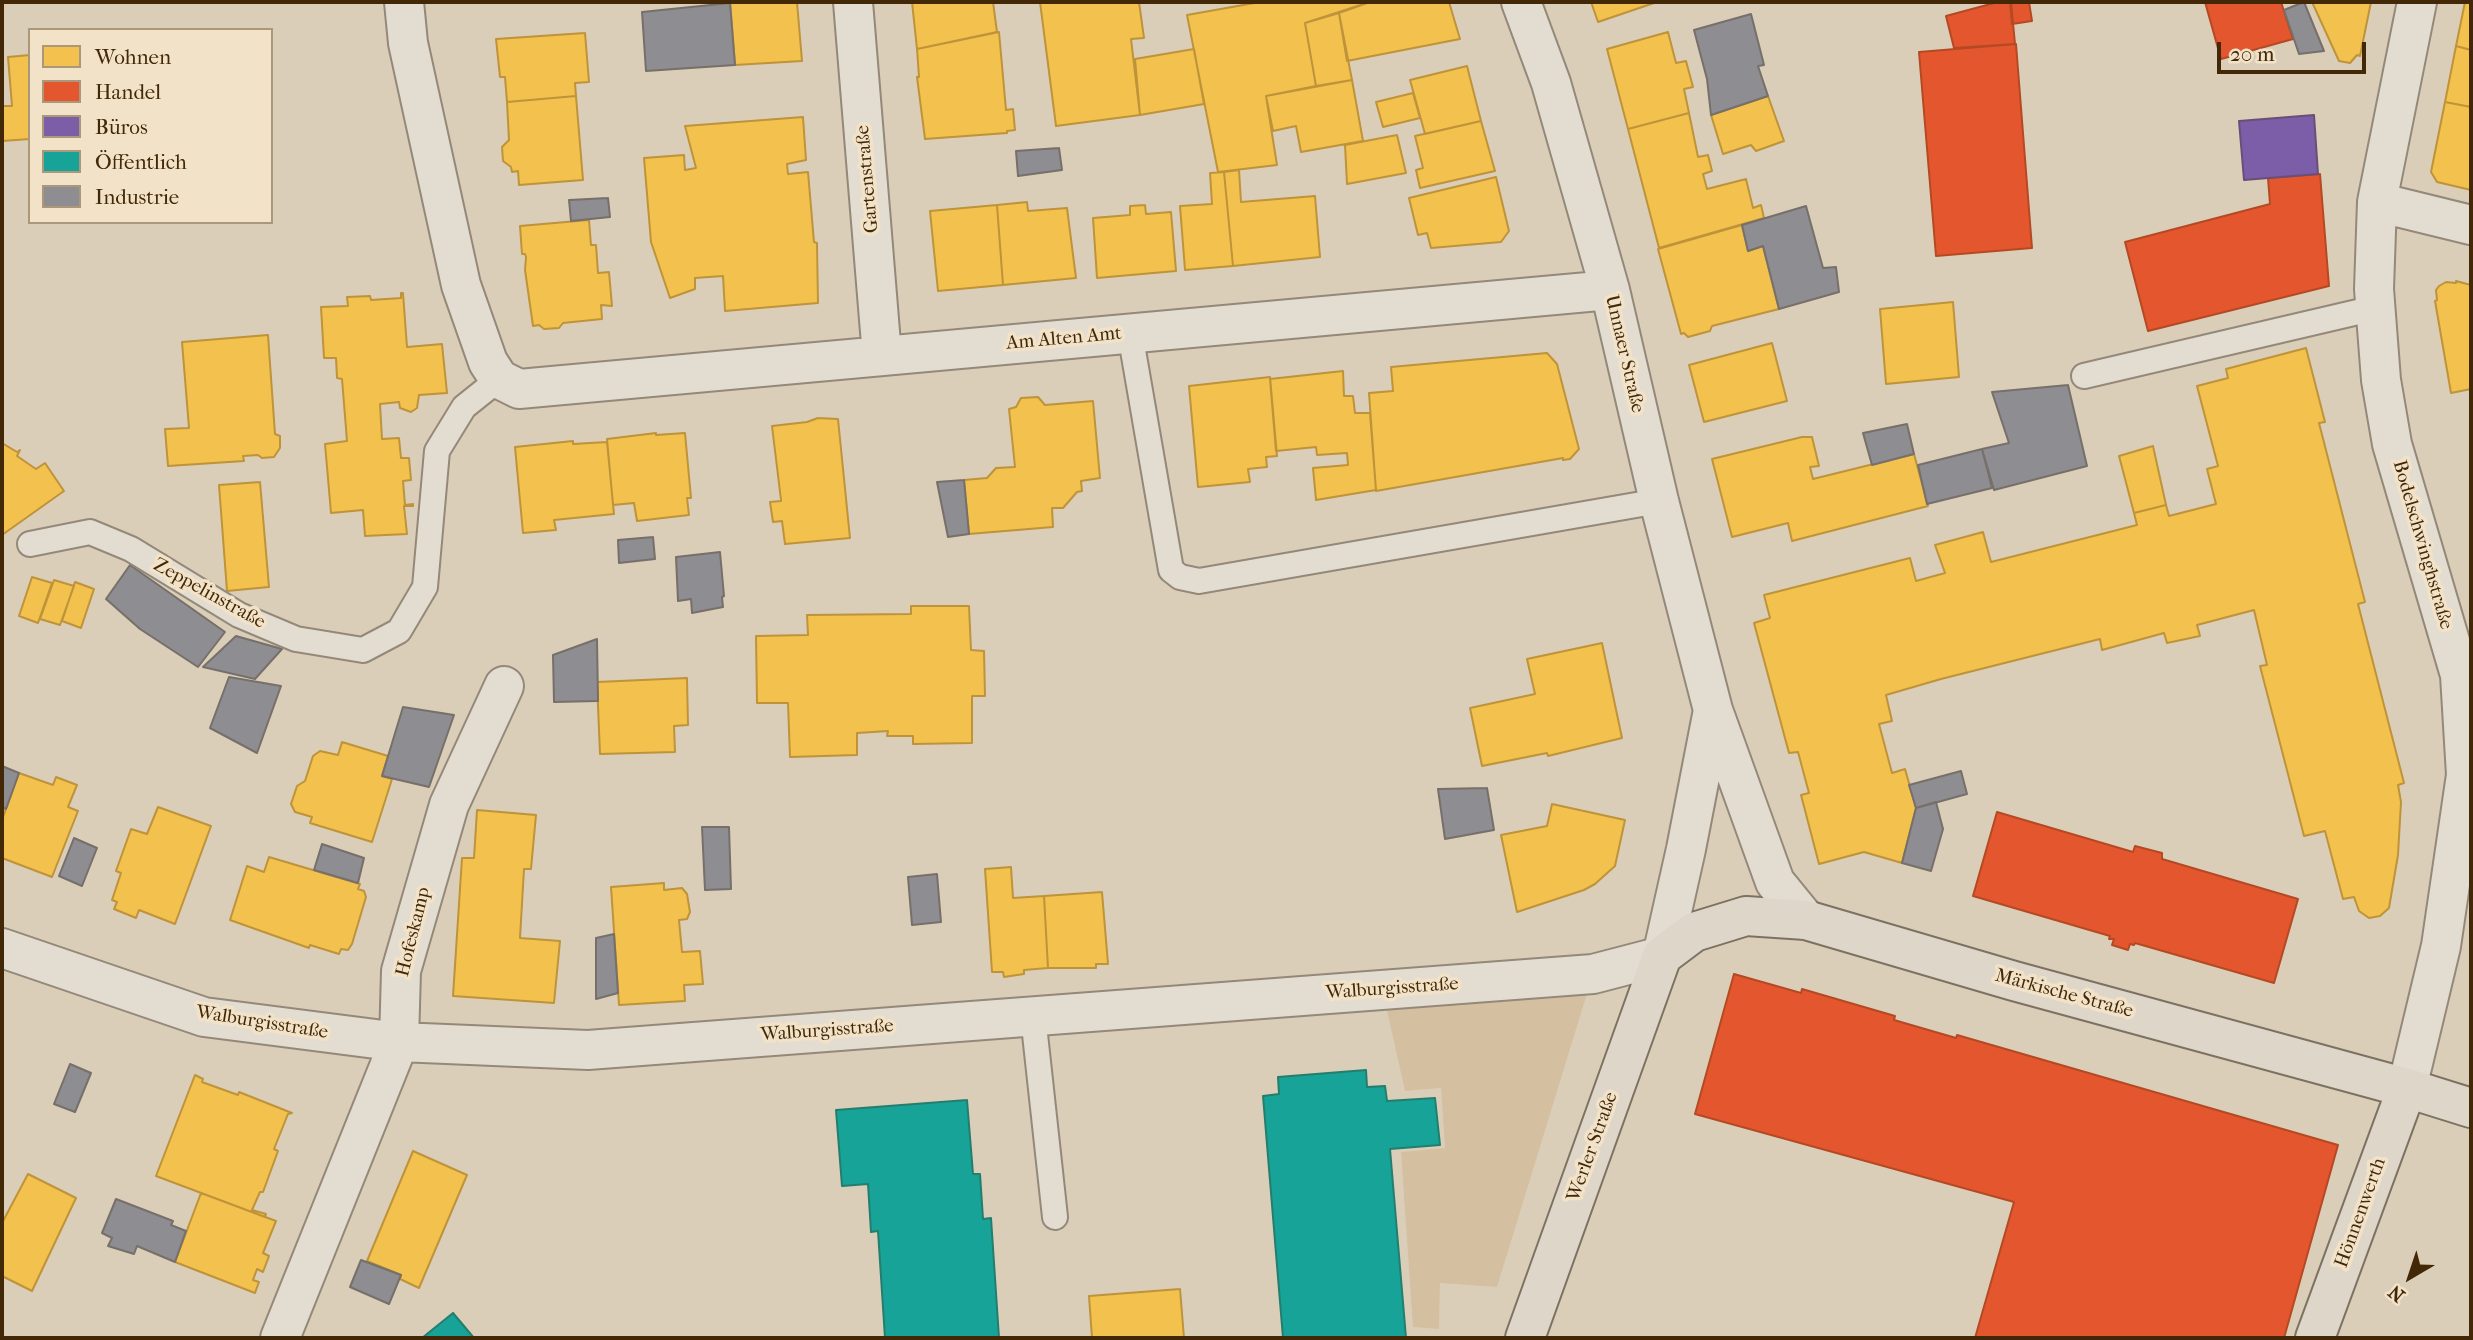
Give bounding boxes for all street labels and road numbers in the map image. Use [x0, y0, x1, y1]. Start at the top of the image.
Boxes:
street label: Gartenstraße [852, 124, 884, 234]
street label: Unnaer Straße [1599, 293, 1649, 415]
street label: Am Alten Amt [1005, 323, 1123, 355]
street label: Bodelschwinghstraße [2387, 458, 2457, 632]
street label: Zeppelinstraße [149, 554, 269, 634]
street label: Hofeskamp [392, 885, 436, 979]
street label: Märkische Straße [1992, 965, 2136, 1023]
street label: Walburgisstraße [1325, 973, 1459, 1005]
street label: Walburgisstraße [194, 1001, 330, 1045]
street label: Walburgisstraße [760, 1015, 894, 1047]
street label: Werler Straße [1563, 1089, 1623, 1205]
street label: Hönnenwerth [2331, 1155, 2391, 1271]

